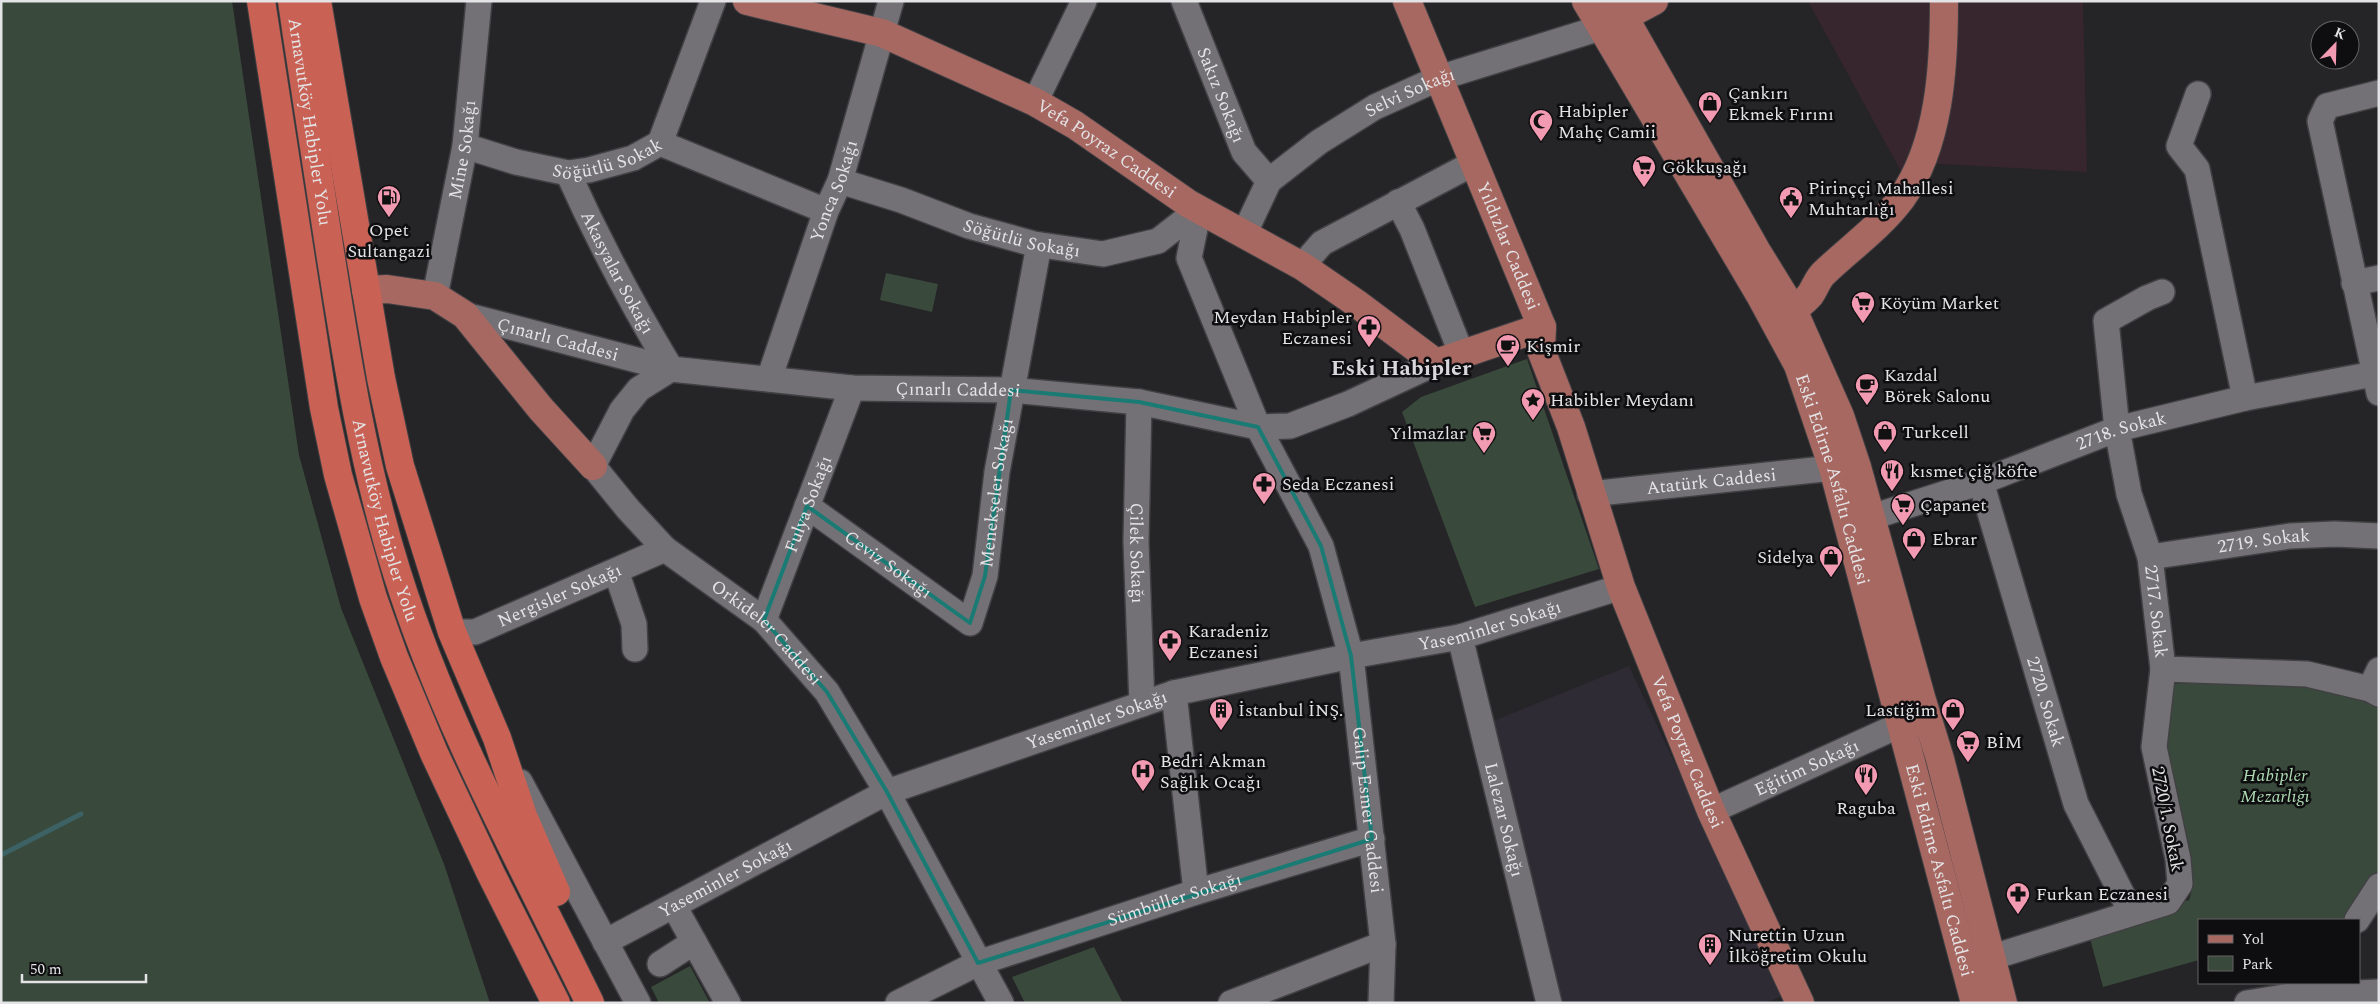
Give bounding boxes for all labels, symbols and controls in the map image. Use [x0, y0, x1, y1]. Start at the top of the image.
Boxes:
street label: Arnavutköy Habipler Yolu [281, 16, 339, 227]
north arrow [2310, 20, 2360, 70]
text: K [2331, 22, 2349, 45]
street label: Sakız Sokağı [1190, 43, 1252, 147]
street label: Selvi Sokağı [1359, 61, 1458, 124]
place label: Çankırı Ekmek Fırını [1728, 80, 1834, 128]
shop icon: Çankırı Ekmek Fırını [1697, 90, 1723, 124]
street label: Vefa Poyraz Caddesi [1031, 93, 1182, 205]
place label: Habipler Mahç Camii [1558, 98, 1656, 146]
street label: Mine Sokağı [442, 99, 483, 202]
mosque icon: Habipler Mahç Camii [1528, 108, 1554, 142]
street label: Söğütlü Sokak [550, 131, 667, 188]
street label: Yonca Sokağı [803, 137, 865, 246]
supermarket icon: Gökkuşağı [1631, 154, 1657, 188]
place label: Gökkuşağı [1662, 154, 1747, 181]
place label: Pirinççi Mahallesi Muhtarlığı [1808, 175, 1954, 223]
street label: Yıldızlar Caddesi [1469, 178, 1547, 315]
fuel station icon: Opet Sultangazi [376, 184, 402, 218]
public building icon: Pirinççi Mahallesi Muhtarlığı [1778, 185, 1804, 219]
street label: Akasyalar Sokağı [573, 206, 661, 339]
street label: Söğütlü Sokağı [959, 212, 1082, 265]
place label: Opet Sultangazi [347, 217, 431, 265]
supermarket icon: Köyüm Market [1850, 290, 1876, 324]
place label: Köyüm Market [1880, 290, 1999, 317]
place label: Meydan Habipler Eczanesi [1213, 304, 1352, 352]
street label: Çınarlı Caddesi [494, 311, 621, 369]
pharmacy icon: Meydan Habipler Eczanesi [1356, 314, 1382, 348]
cafe icon: Kişmir [1495, 333, 1521, 367]
place label: Kişmir [1526, 333, 1580, 360]
district label: Eski Habipler [1331, 352, 1472, 385]
place label: Kazdal Börek Salonu [1884, 362, 1990, 410]
street label: Eski Edirne Asfaltı Caddesi [1788, 370, 1877, 588]
cafe icon: Kazdal Börek Salonu [1854, 372, 1880, 406]
street label: Çınarlı Caddesi [896, 376, 1022, 405]
place icon: Habibler Meydanı [1520, 387, 1546, 421]
place label: Habibler Meydanı [1550, 387, 1694, 414]
street label: 2718. Sokak [2072, 405, 2169, 458]
street label: Arnavutköy Habipler Yolu [345, 416, 425, 626]
street label: Menekşeler Sokağı [973, 416, 1021, 569]
shop icon: Turkcell [1872, 419, 1898, 453]
place label: Turkcell [1902, 419, 1969, 446]
place label: Yılmazlar [1389, 420, 1466, 447]
supermarket icon: Yılmazlar [1471, 420, 1497, 454]
street label: Fulya Sokağı [778, 452, 839, 557]
restaurant icon: kısmet çiğ köfte [1879, 458, 1905, 492]
place label: kısmet çiğ köfte [1910, 458, 2037, 485]
street label: Atatürk Caddesi [1645, 461, 1778, 502]
pharmacy icon: Seda Eczanesi [1251, 471, 1277, 505]
place label: Seda Eczanesi [1282, 471, 1394, 498]
supermarket icon: Çapanet [1890, 492, 1916, 526]
place label: Çapanet [1920, 492, 1987, 519]
street label: Çilek Sokağı [1122, 502, 1151, 604]
street label: 2719. Sokak [2216, 522, 2311, 561]
street label: Ceviz Sokağı [838, 524, 938, 606]
shop icon: Ebrar [1901, 526, 1927, 560]
place label: Ebrar [1932, 526, 1977, 553]
place label: Sidelya [1757, 544, 1814, 571]
shop icon: Sidelya [1818, 544, 1844, 578]
street label: Nergisler Sokağı [493, 557, 626, 635]
street label: 2717. Sokak [2137, 564, 2175, 659]
street label: Orkideler Caddesi [705, 573, 829, 692]
street label: Yaseminler Sokağı [1416, 593, 1565, 658]
place label: Karadeniz Eczanesi [1188, 618, 1269, 666]
pharmacy icon: Karadeniz Eczanesi [1157, 628, 1183, 662]
street label: 2720. Sokak [2019, 653, 2071, 750]
street label: Vefa Poyraz Caddesi [1644, 671, 1730, 833]
street label: Yaseminler Sokağı [1022, 683, 1171, 757]
building icon: İstanbul İNŞ. [1208, 697, 1234, 731]
place label: İstanbul İNŞ. [1238, 697, 1343, 724]
place label: Lastiğim [1865, 697, 1936, 724]
shop icon: Lastiğim [1940, 697, 1966, 731]
street label: Galip Esmer Caddesi [1345, 725, 1390, 895]
supermarket icon: BİM [1955, 729, 1981, 763]
place label: BİM [1986, 729, 2022, 756]
street label: Eğitim Sokağı [1750, 732, 1864, 804]
place label: Bedri Akman Sağlık Ocağı [1160, 748, 1266, 796]
hospital icon: Bedri Akman Sağlık Ocağı [1130, 758, 1156, 792]
street label: Lalezar Sokağı [1477, 760, 1531, 880]
street label: Eski Edirne Asfaltı Caddesi [1898, 761, 1980, 980]
restaurant icon: Raguba [1853, 762, 1879, 796]
park label: Habipler Mezarlığı [2240, 762, 2310, 810]
street label: 2720/1. Sokak [2144, 764, 2191, 874]
place label: Raguba [1836, 795, 1896, 822]
street label: Yaseminler Sokağı [654, 832, 797, 925]
street label: Sümbüller Sokağı [1104, 866, 1245, 934]
pharmacy icon: Furkan Eczanesi [2005, 881, 2031, 915]
place label: Furkan Eczanesi [2036, 881, 2168, 908]
legend [2198, 919, 2360, 984]
place label: Nurettin Uzun İlköğretim Okulu [1728, 922, 1867, 970]
text: Yol [2242, 928, 2264, 951]
building icon: Nurettin Uzun İlköğretim Okulu [1697, 932, 1723, 966]
scale bar [22, 952, 146, 984]
text: Park [2242, 953, 2273, 976]
text: 50 m [30, 958, 62, 981]

